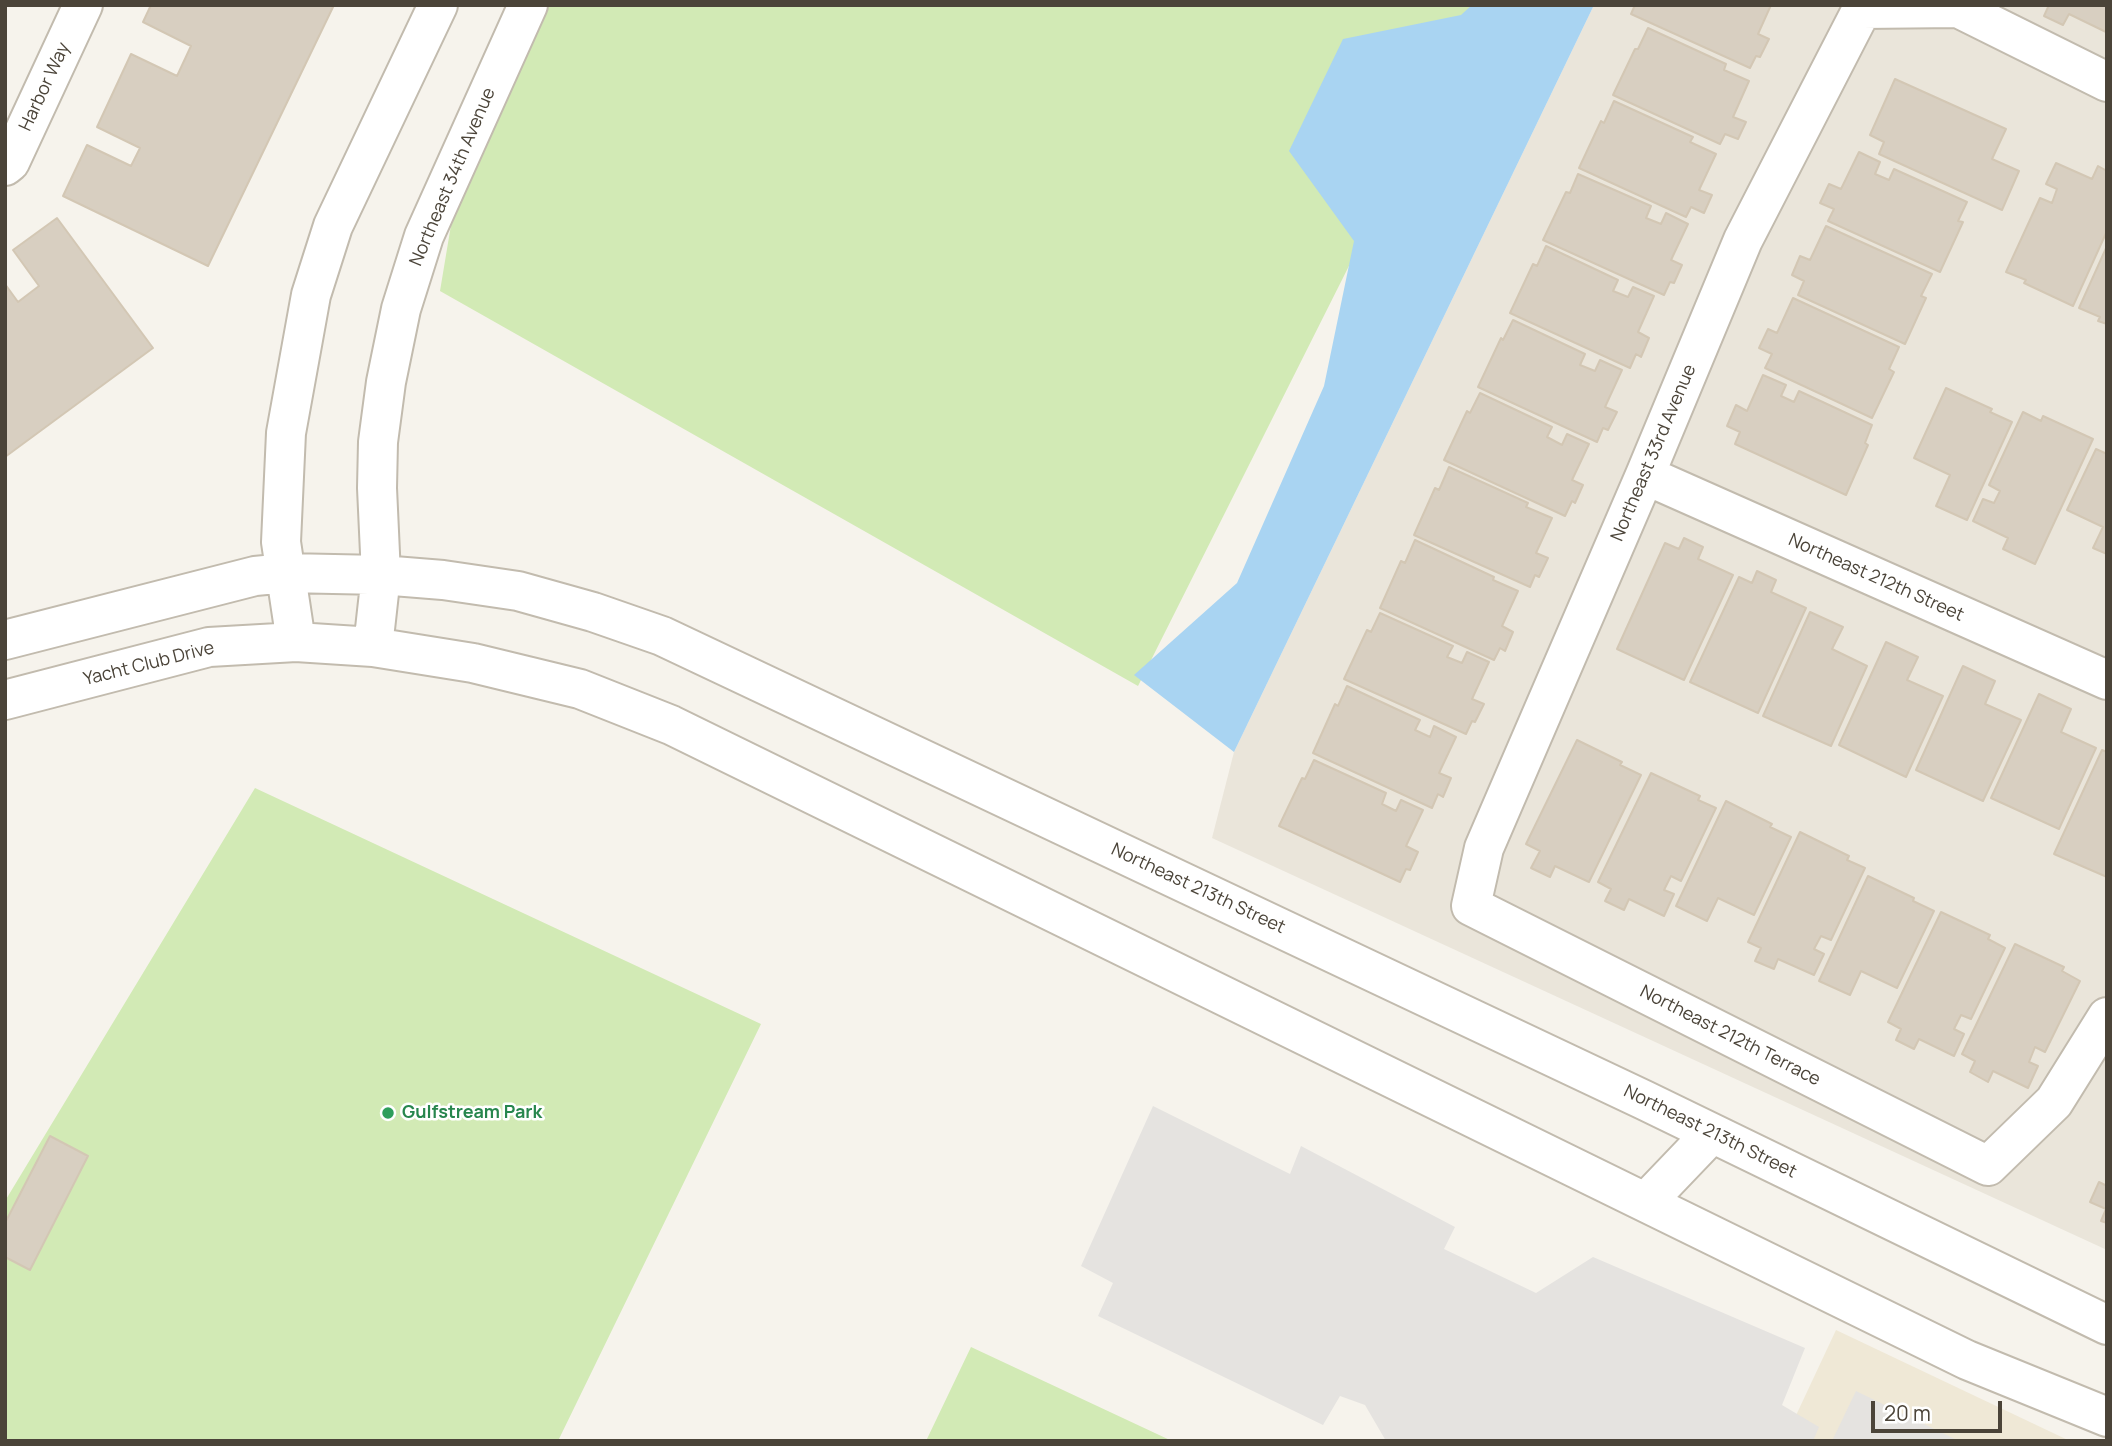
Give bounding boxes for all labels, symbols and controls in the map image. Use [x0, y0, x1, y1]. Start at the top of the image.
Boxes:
street label: Harbor Way [15, 39, 75, 135]
street label: Northeast 34th Avenue [406, 85, 500, 269]
street label: Northeast 33rd Avenue [1607, 361, 1701, 545]
street label: Northeast 212th Street [1785, 530, 1967, 626]
street label: Yacht Club Drive [81, 637, 217, 691]
street label: Northeast 213th Street [1108, 839, 1288, 939]
street label: Northeast 212th Terrace [1636, 981, 1824, 1091]
street label: Northeast 213th Street [1620, 1081, 1800, 1183]
place label: Gulfstream Park [402, 1102, 542, 1124]
marker: Gulfstream Park [380, 1105, 396, 1121]
scale bar [1874, 1386, 2005, 1430]
text: 20 m [1884, 1399, 1931, 1427]

